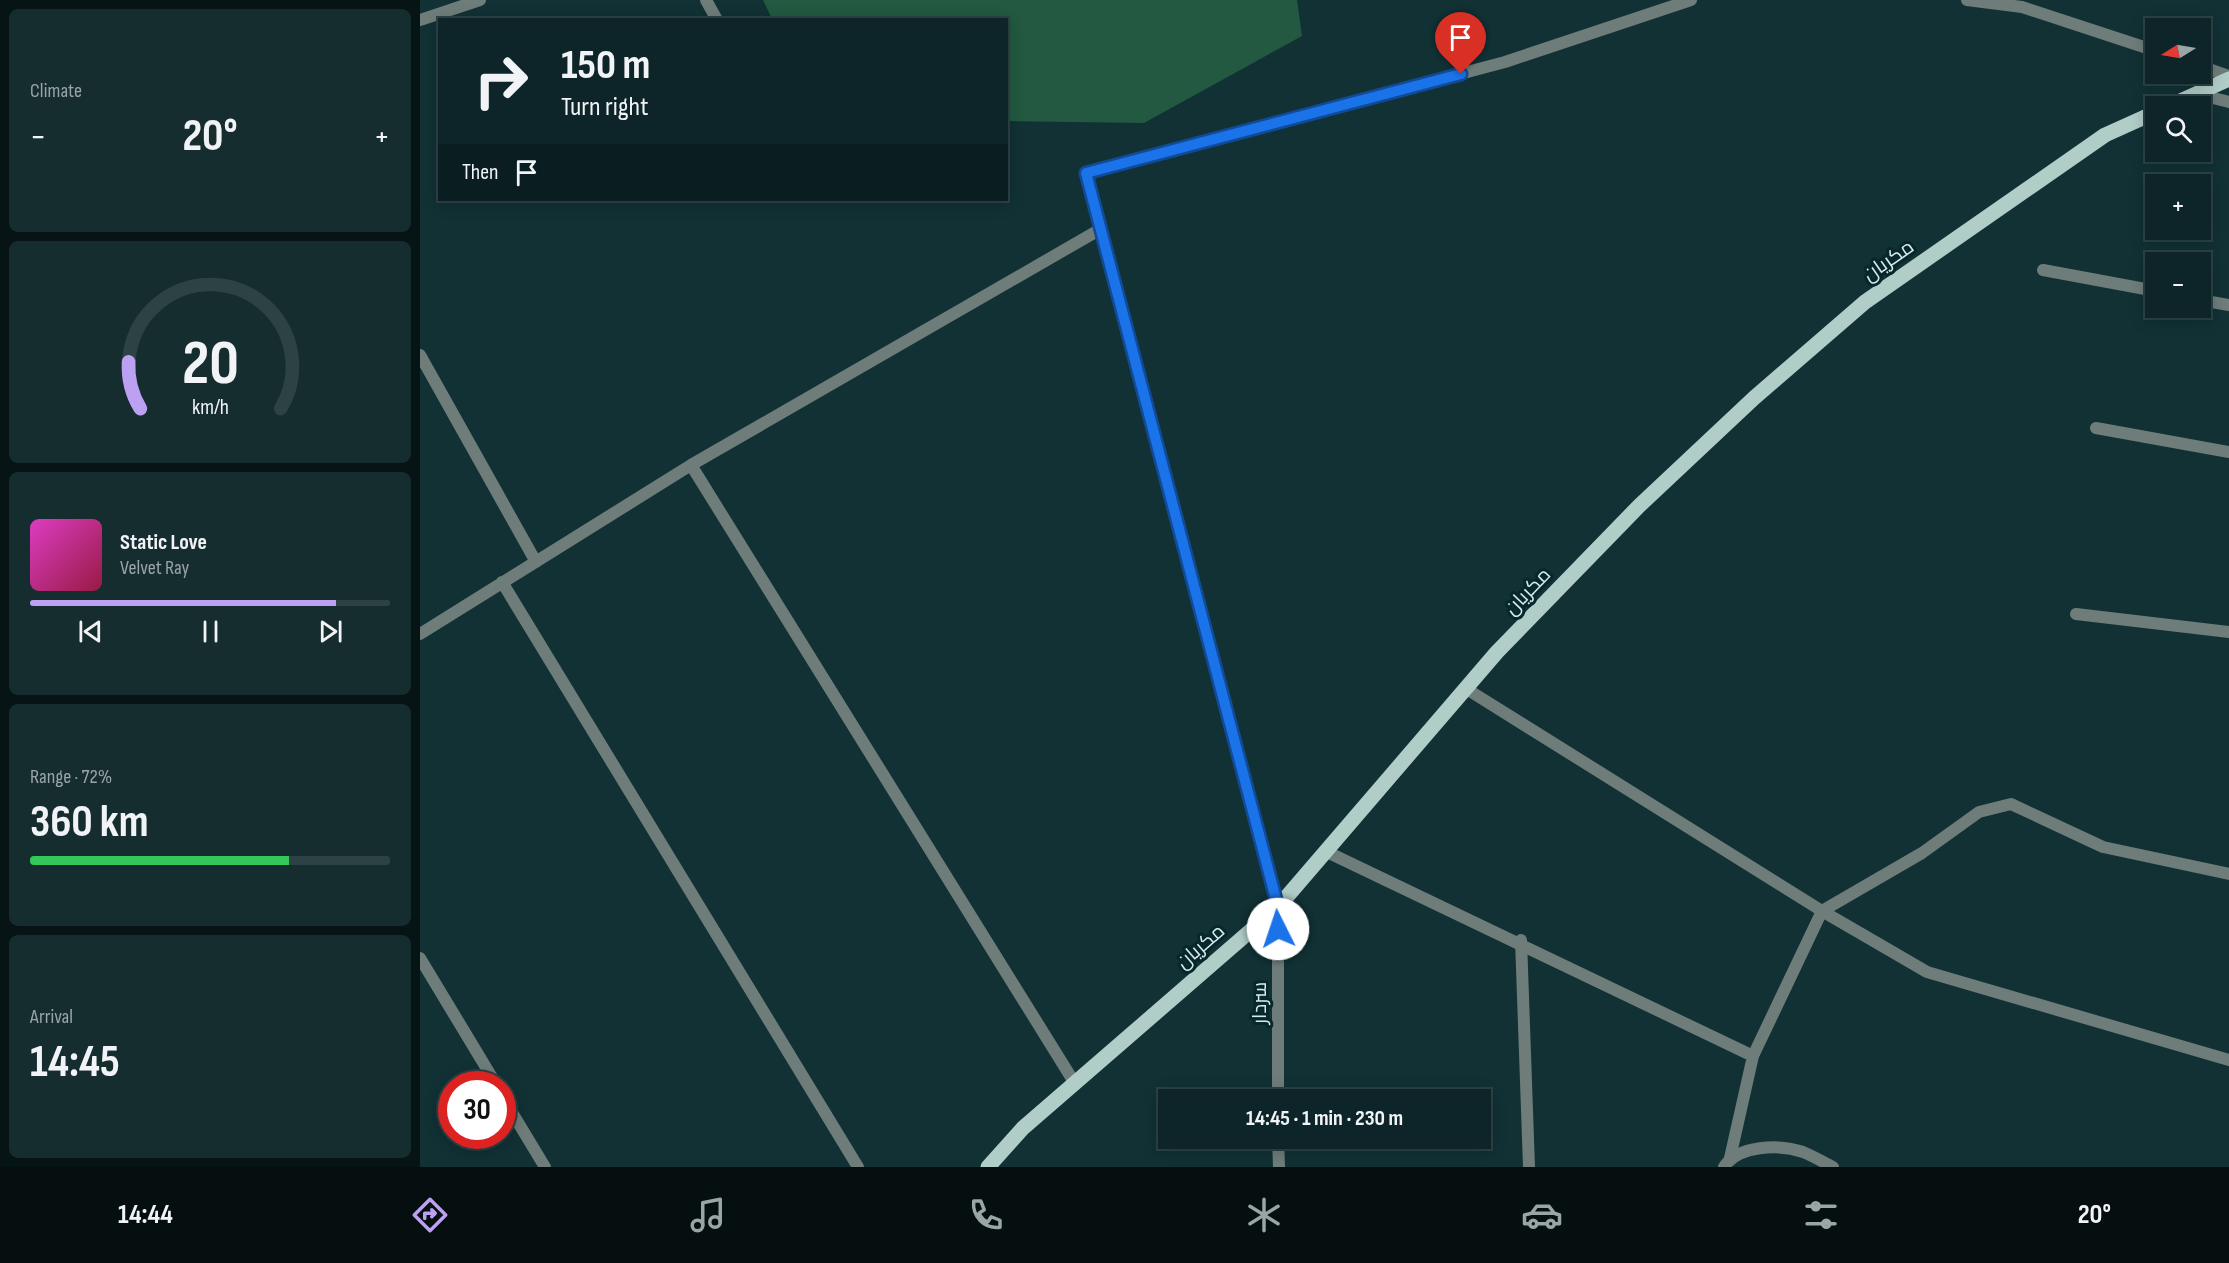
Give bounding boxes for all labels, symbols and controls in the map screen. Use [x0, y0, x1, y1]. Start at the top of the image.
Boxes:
pin [1435, 12, 1486, 74]
north arrow [2145, 18, 2211, 84]
map controls [2145, 18, 2211, 318]
icon: arrive [1444, 21, 1477, 54]
text: 150 m [561, 40, 650, 91]
icon: right [462, 42, 540, 120]
text: Climate [30, 79, 82, 103]
text: Turn right [561, 91, 648, 123]
button: search [2145, 96, 2211, 162]
text: 20° [182, 109, 238, 164]
text: − [30, 117, 46, 157]
text: + [374, 117, 390, 157]
icon: arrive [510, 156, 543, 189]
text: Then [462, 159, 498, 186]
button: + [2145, 174, 2211, 240]
street label: مکریان [1859, 235, 1919, 287]
button: − [2145, 252, 2211, 318]
text: 20 [181, 327, 239, 402]
text: km/h [191, 395, 229, 420]
text: Static Love [120, 529, 207, 556]
text: Velvet Ray [120, 556, 189, 580]
street label: مکریان [1499, 563, 1556, 620]
icon: previous [74, 615, 107, 648]
icon: pause [194, 615, 227, 648]
icon: next [314, 615, 347, 648]
text: Range · 72% [30, 765, 112, 789]
text: 360 km [30, 795, 149, 850]
position arrow [1246, 897, 1310, 961]
street label: مکریان [1171, 919, 1230, 974]
street label: سردار [1248, 982, 1272, 1025]
text: Arrival [30, 1005, 73, 1029]
text: 14:45 [30, 1035, 120, 1090]
speed limit sign: 30 [438, 1071, 516, 1149]
text: 14:45 · 1 min · 230 m [1246, 1105, 1403, 1132]
icon: directions [409, 1194, 451, 1236]
icon: music [687, 1194, 729, 1236]
icon: phone [965, 1194, 1007, 1236]
icon: climate [1243, 1194, 1285, 1236]
icon: car [1521, 1194, 1563, 1236]
icon: filters [1800, 1194, 1842, 1236]
text: 14:44 [118, 1199, 173, 1231]
text: 20° [2078, 1199, 2111, 1231]

